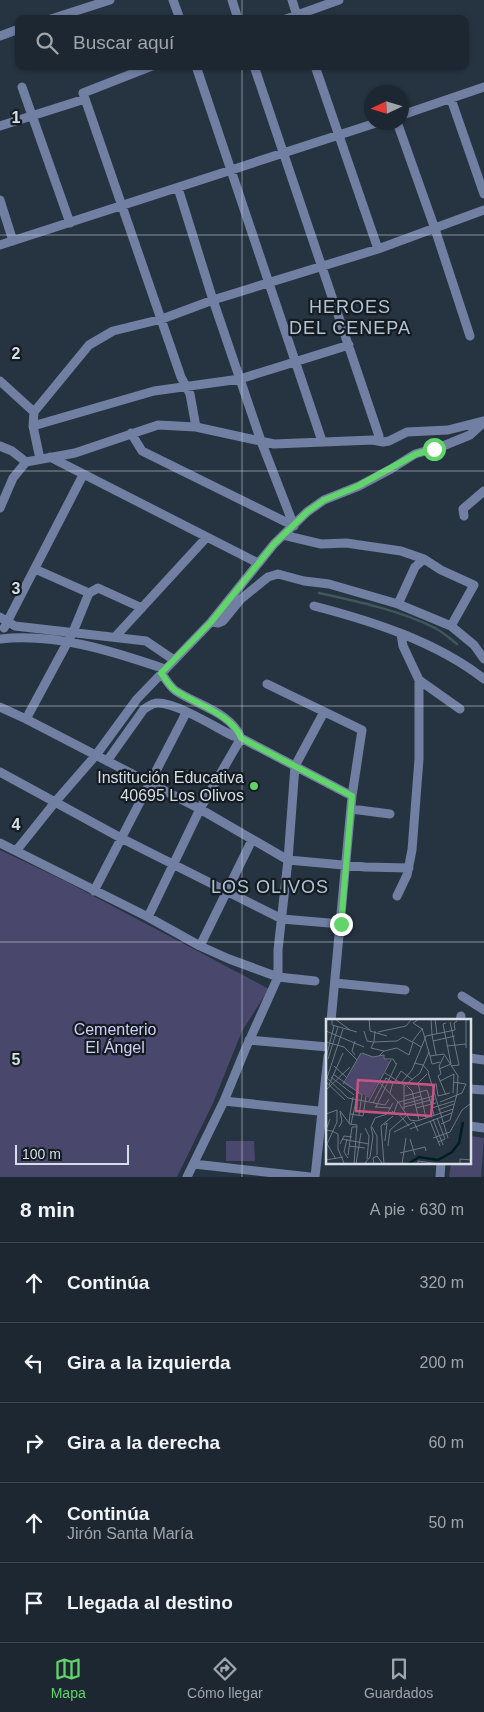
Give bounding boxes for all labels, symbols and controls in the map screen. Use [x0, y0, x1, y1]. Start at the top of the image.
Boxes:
search box [15, 15, 469, 70]
icon: search [33, 29, 61, 57]
text: Buscar aquí [73, 32, 174, 53]
north arrow [364, 85, 409, 130]
text: 1 [12, 109, 21, 126]
district label: HEROES DEL CENEPA [289, 297, 411, 338]
text: 2 [12, 345, 21, 362]
route start [423, 438, 446, 461]
text: 3 [12, 580, 21, 597]
place label: Institución Educativa 40695 Los Olivos [97, 769, 244, 804]
marker: Institución Educativa 40695 Los Olivos [248, 780, 260, 792]
text: 4 [12, 816, 21, 833]
district label: LOS OLIVOS [211, 877, 329, 897]
route end [330, 913, 353, 936]
inset map [326, 1019, 472, 1164]
park label: Cementerio El Ángel [74, 1021, 156, 1056]
text: 5 [12, 1051, 21, 1068]
scale bar [15, 1142, 129, 1165]
text: 100 m [22, 1146, 61, 1162]
text: 8 min [20, 1198, 75, 1221]
text: A pie · 630 m [370, 1201, 464, 1218]
icon: ahead [20, 1269, 48, 1297]
text: Continúa [67, 1272, 149, 1293]
text: 320 m [420, 1274, 464, 1291]
icon: left [20, 1349, 48, 1377]
text: Gira a la izquierda [67, 1352, 231, 1373]
text: 200 m [420, 1354, 464, 1371]
icon: right [20, 1429, 48, 1457]
text: Gira a la derecha [67, 1432, 220, 1453]
text: 60 m [428, 1434, 464, 1451]
text: Continúa [67, 1503, 149, 1524]
icon: ahead [20, 1509, 48, 1537]
text: 50 m [428, 1514, 464, 1531]
text: Jirón Santa María [67, 1525, 193, 1542]
icon: arrive [20, 1589, 48, 1617]
text: Llegada al destino [67, 1592, 233, 1613]
tab: Mapa [51, 1655, 86, 1701]
tab: Cómo llegar [187, 1655, 263, 1701]
tab: Guardados [364, 1655, 433, 1701]

